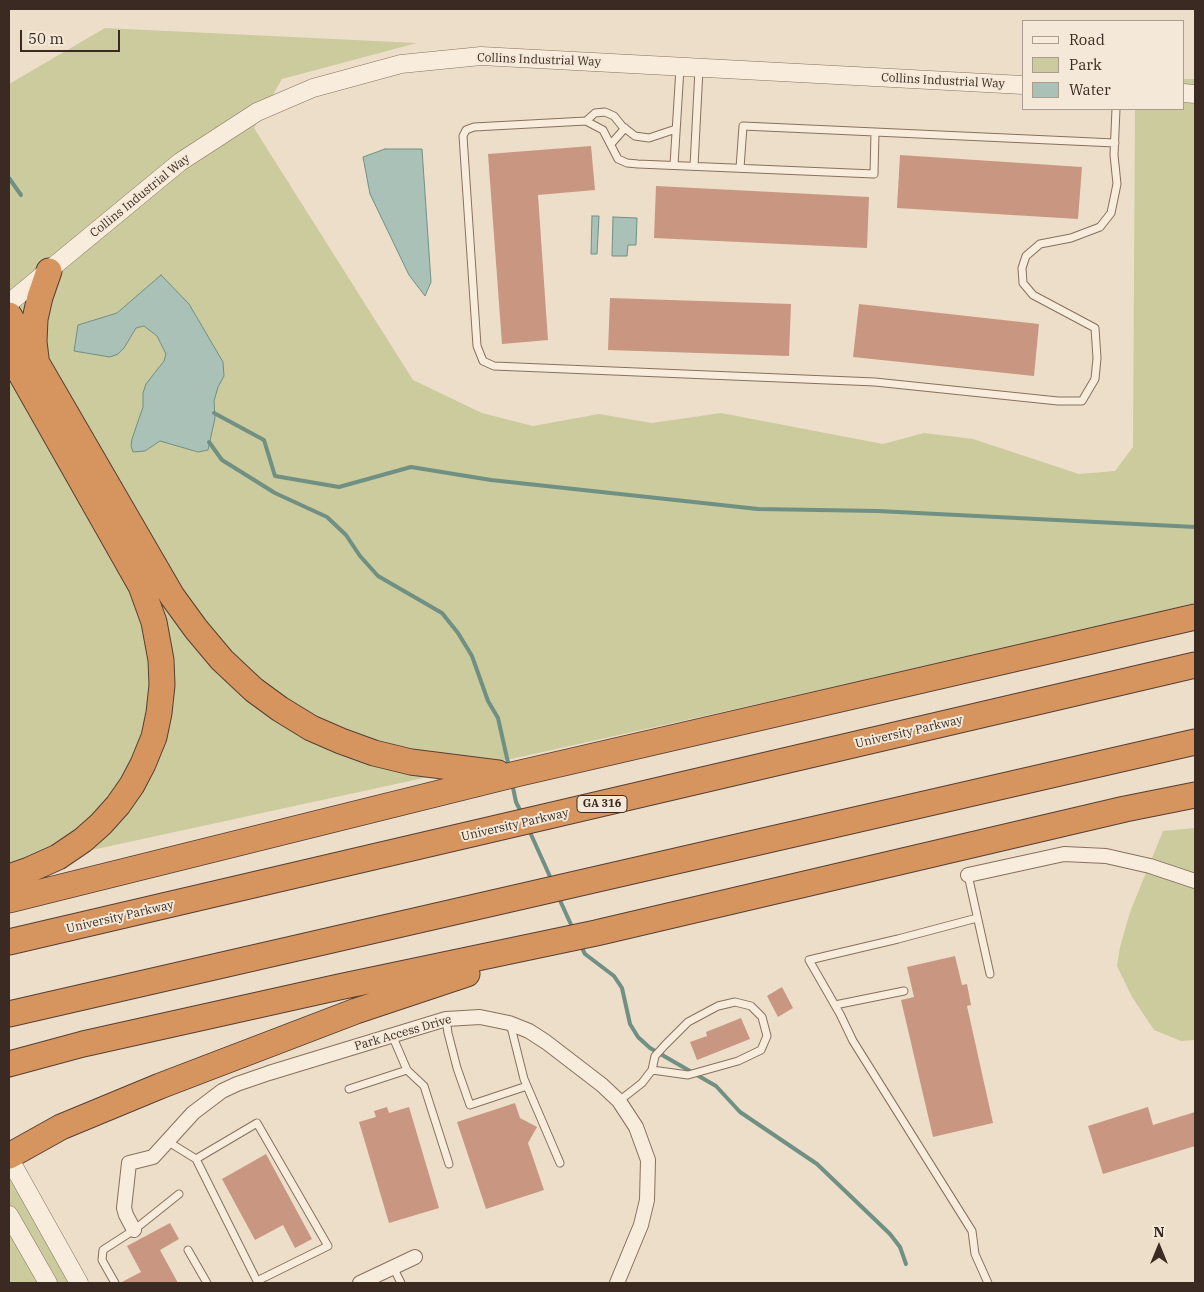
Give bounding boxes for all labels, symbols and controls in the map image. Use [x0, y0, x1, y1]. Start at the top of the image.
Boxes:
scale bar [22, 20, 122, 52]
legend [1022, 20, 1184, 110]
text: 50 m [28, 29, 64, 48]
text: Road [1069, 30, 1105, 49]
street label: Collins Industrial Way [477, 51, 601, 69]
text: Park [1069, 55, 1102, 74]
street label: Collins Industrial Way [881, 71, 1005, 91]
text: Water [1069, 80, 1111, 99]
street label: Collins Industrial Way [87, 151, 193, 241]
street label: University Parkway [854, 713, 964, 751]
road number: GA 316 [577, 796, 627, 812]
street label: University Parkway [460, 806, 570, 844]
street label: University Parkway [65, 898, 175, 936]
street label: Park Access Drive [353, 1012, 453, 1054]
north arrow [1134, 1222, 1184, 1272]
text: N [1153, 1223, 1165, 1241]

